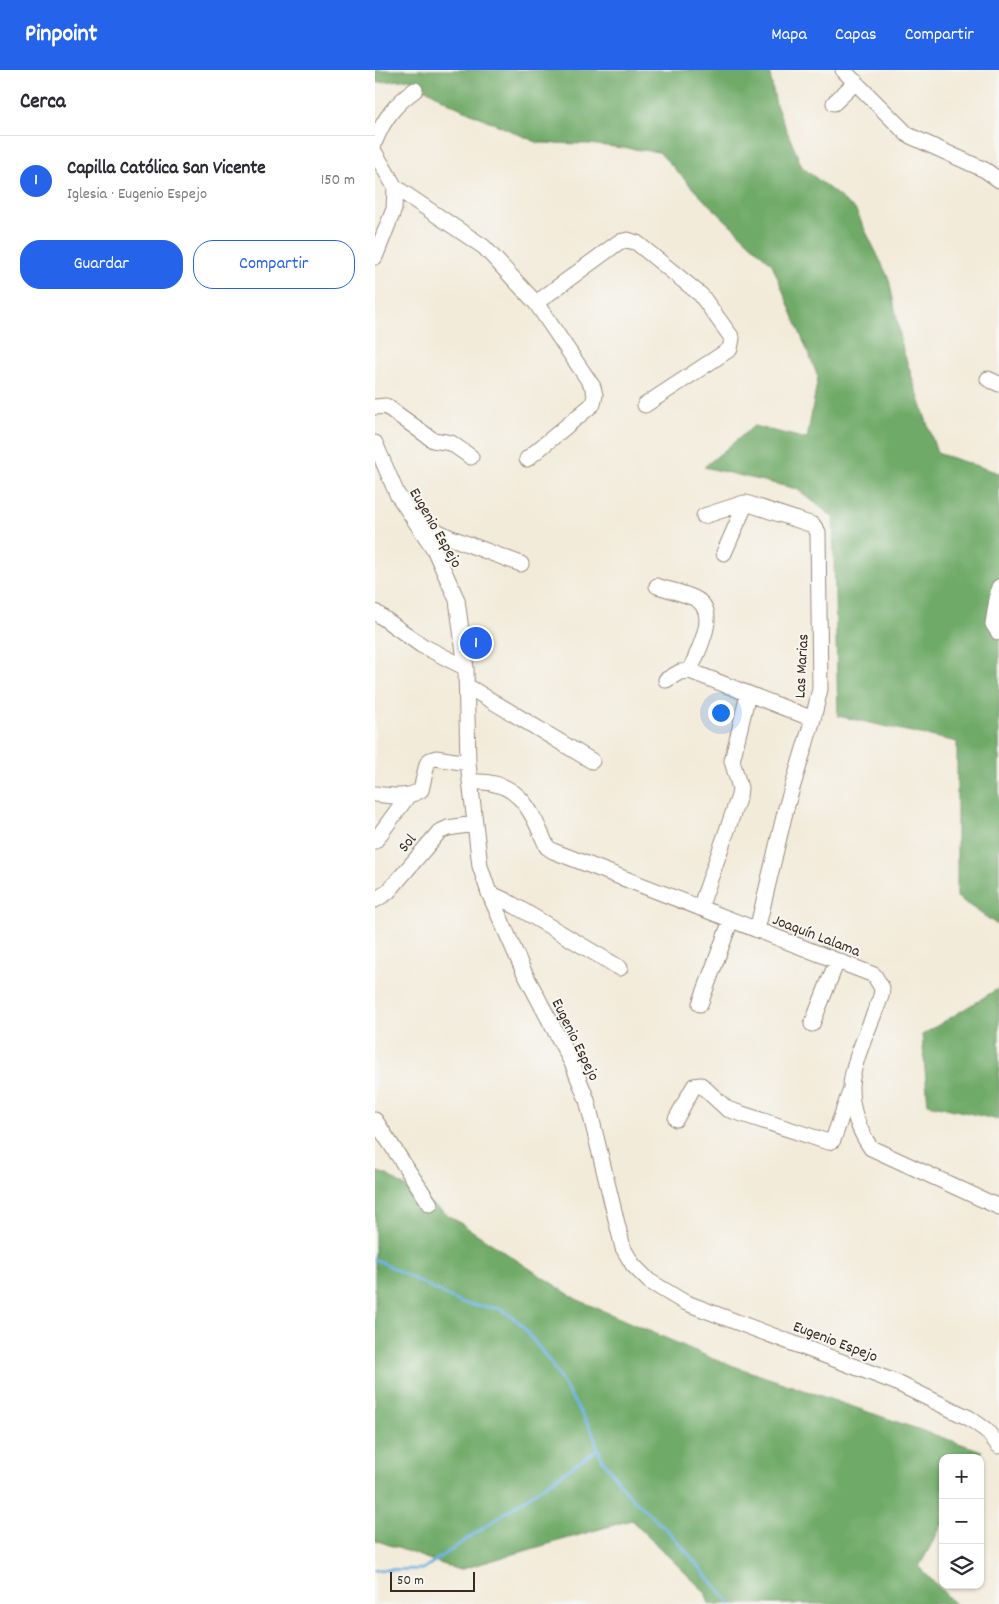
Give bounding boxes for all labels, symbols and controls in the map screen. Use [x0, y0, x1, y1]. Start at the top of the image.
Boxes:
text: Pinpoint [25, 18, 97, 52]
text: Mapa [771, 23, 807, 48]
text: Capas [835, 23, 877, 48]
text: Compartir [905, 23, 974, 48]
text: Cerca [20, 88, 66, 118]
text: Capilla Católica San Vicente [67, 156, 266, 183]
text: 1 [34, 169, 38, 192]
text: 150 m [321, 169, 355, 192]
text: Iglesia · Eugenio Espejo [67, 183, 207, 206]
button: Guardar [20, 240, 183, 289]
button: Compartir [193, 240, 355, 289]
street label: Eugenio Espejo [403, 484, 467, 573]
pin: 1 [460, 624, 492, 662]
street label: Las Marias [789, 633, 816, 699]
your location [708, 700, 734, 726]
street label: Sol [393, 829, 423, 858]
street label: Joaquín Lalama [769, 909, 864, 964]
street label: Eugenio Espejo [545, 995, 605, 1085]
street label: Eugenio Espejo [789, 1316, 881, 1369]
map controls [939, 1454, 984, 1589]
button: + [939, 1454, 984, 1499]
button: − [939, 1499, 984, 1544]
button: layers [939, 1544, 984, 1589]
scale bar [390, 1569, 475, 1592]
text: 50 m [397, 1571, 424, 1591]

